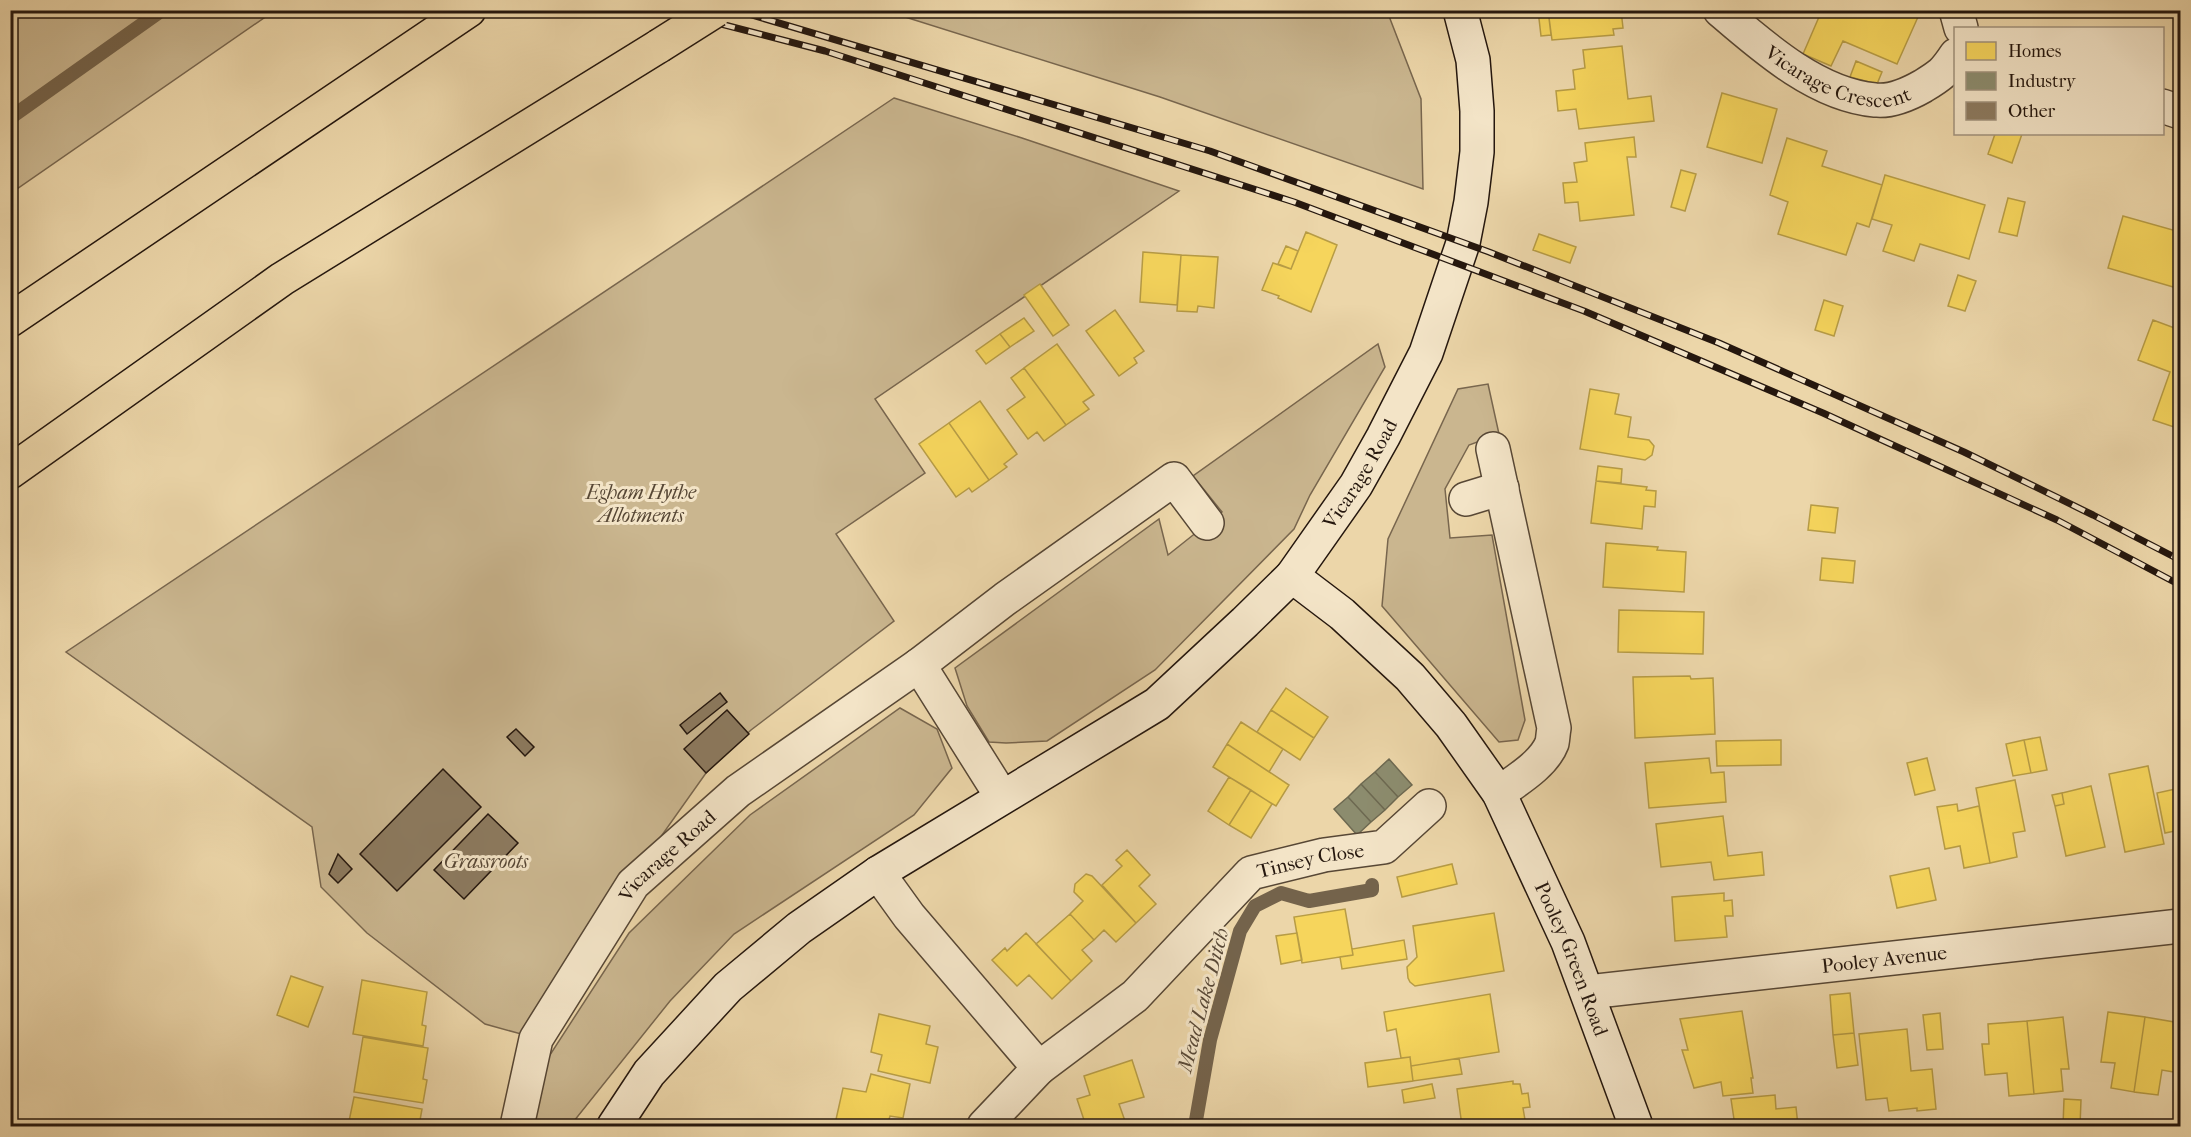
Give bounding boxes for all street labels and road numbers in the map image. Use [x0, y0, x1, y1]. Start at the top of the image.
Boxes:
street label: Vicarage Crescent [1760, 40, 1914, 112]
street label: Vicarage Road [1317, 414, 1402, 534]
street label: Vicarage Road [613, 804, 721, 906]
street label: Tinsey Close [1255, 838, 1365, 883]
street label: Pooley Green Road [1530, 878, 1614, 1040]
street label: Pooley Avenue [1820, 941, 1948, 977]

